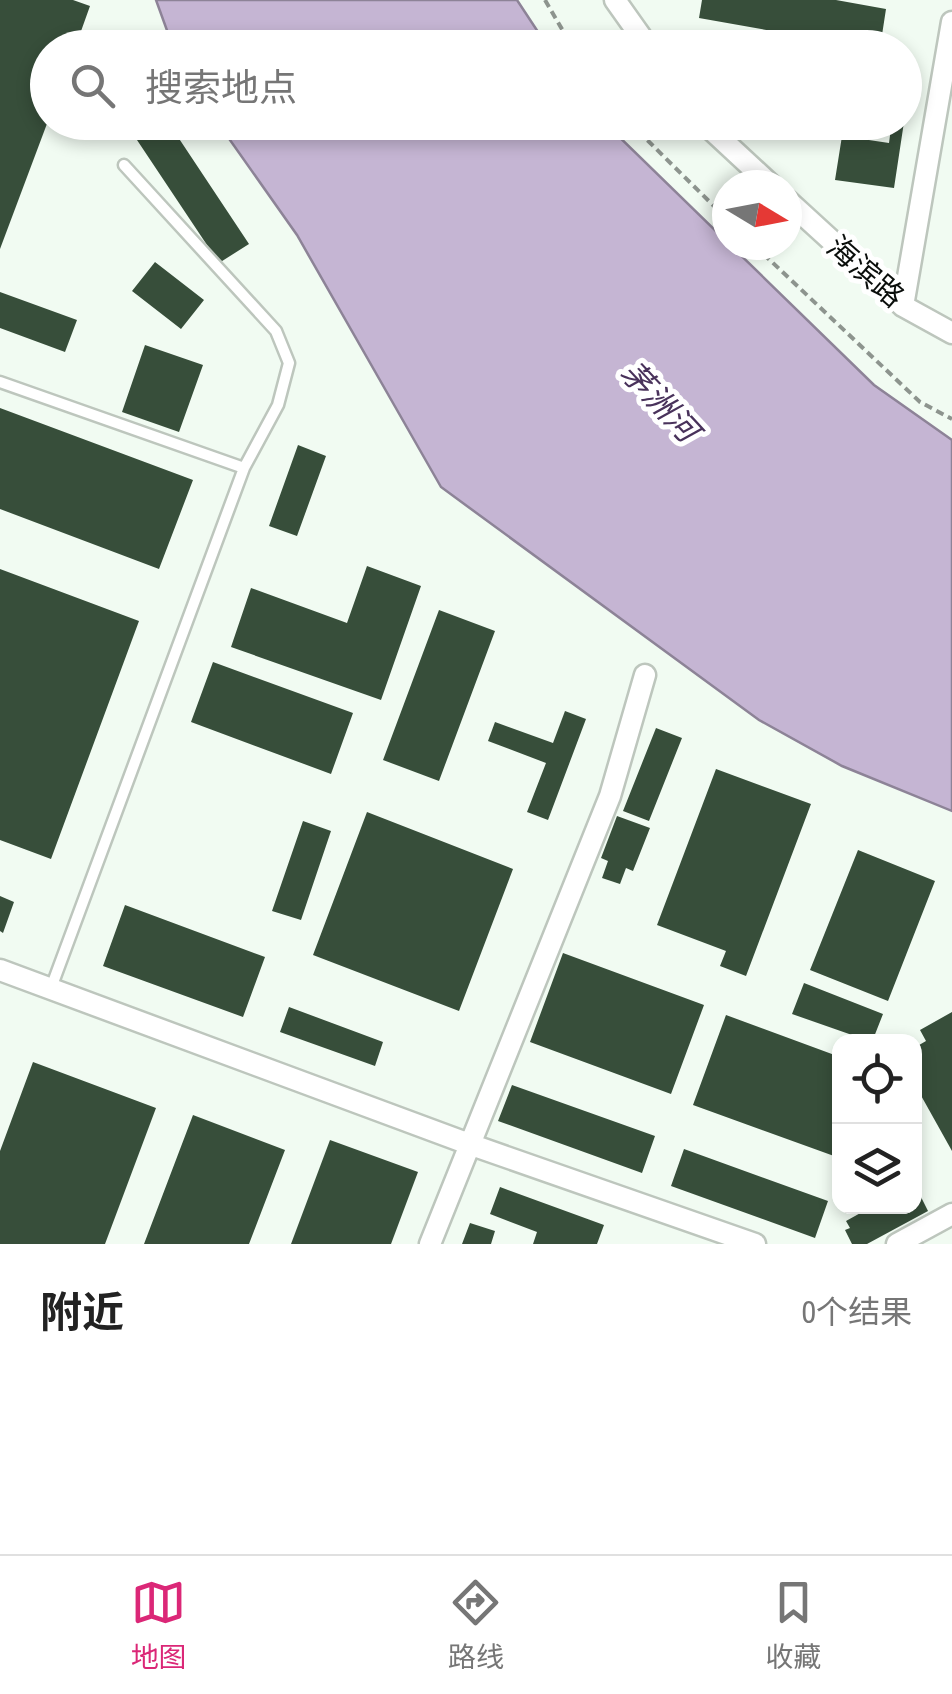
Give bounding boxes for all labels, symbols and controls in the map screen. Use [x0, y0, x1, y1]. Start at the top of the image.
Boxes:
search box [30, 30, 922, 140]
icon: search [65, 58, 120, 113]
text: 搜索地点 [145, 62, 297, 113]
north arrow [712, 170, 802, 260]
street label: 海滨路 [819, 226, 913, 316]
water label: 茅洲河 [612, 351, 713, 455]
map controls [832, 1034, 922, 1214]
button: locate [832, 1034, 922, 1124]
button: layers [832, 1124, 922, 1214]
text: 附近 [40, 1284, 124, 1340]
text: 0个结果 [801, 1290, 912, 1333]
tab: 地图 [131, 1575, 187, 1676]
tab: 路线 [448, 1575, 504, 1676]
tab: 收藏 [765, 1575, 821, 1676]

